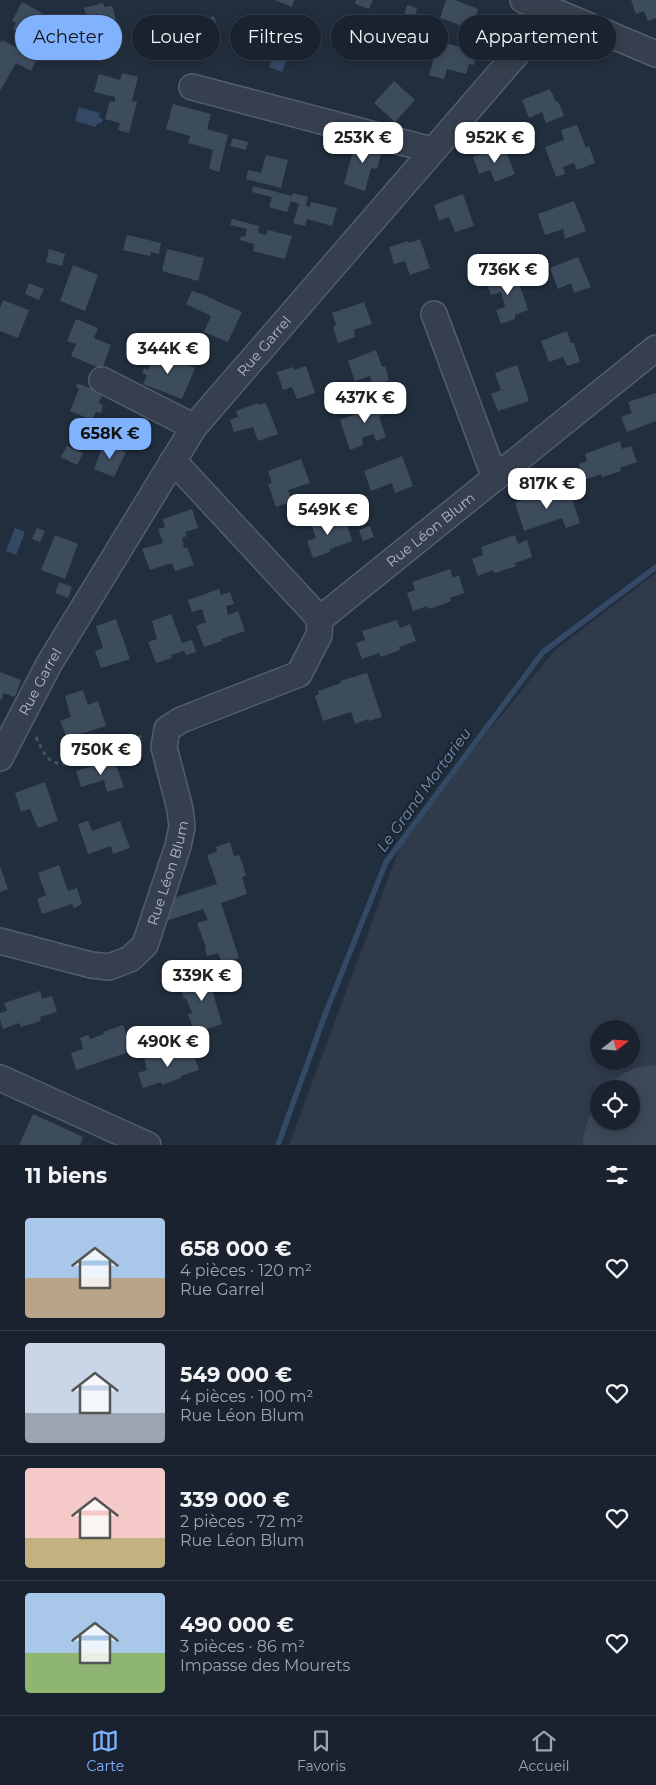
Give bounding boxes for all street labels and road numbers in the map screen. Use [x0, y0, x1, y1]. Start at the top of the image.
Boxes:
street label: Rue Garrel [233, 312, 295, 380]
street label: Rue Léon Blum [383, 489, 479, 571]
street label: Rue Garrel [15, 645, 66, 719]
street label: Rue Léon Blum [143, 819, 192, 928]

